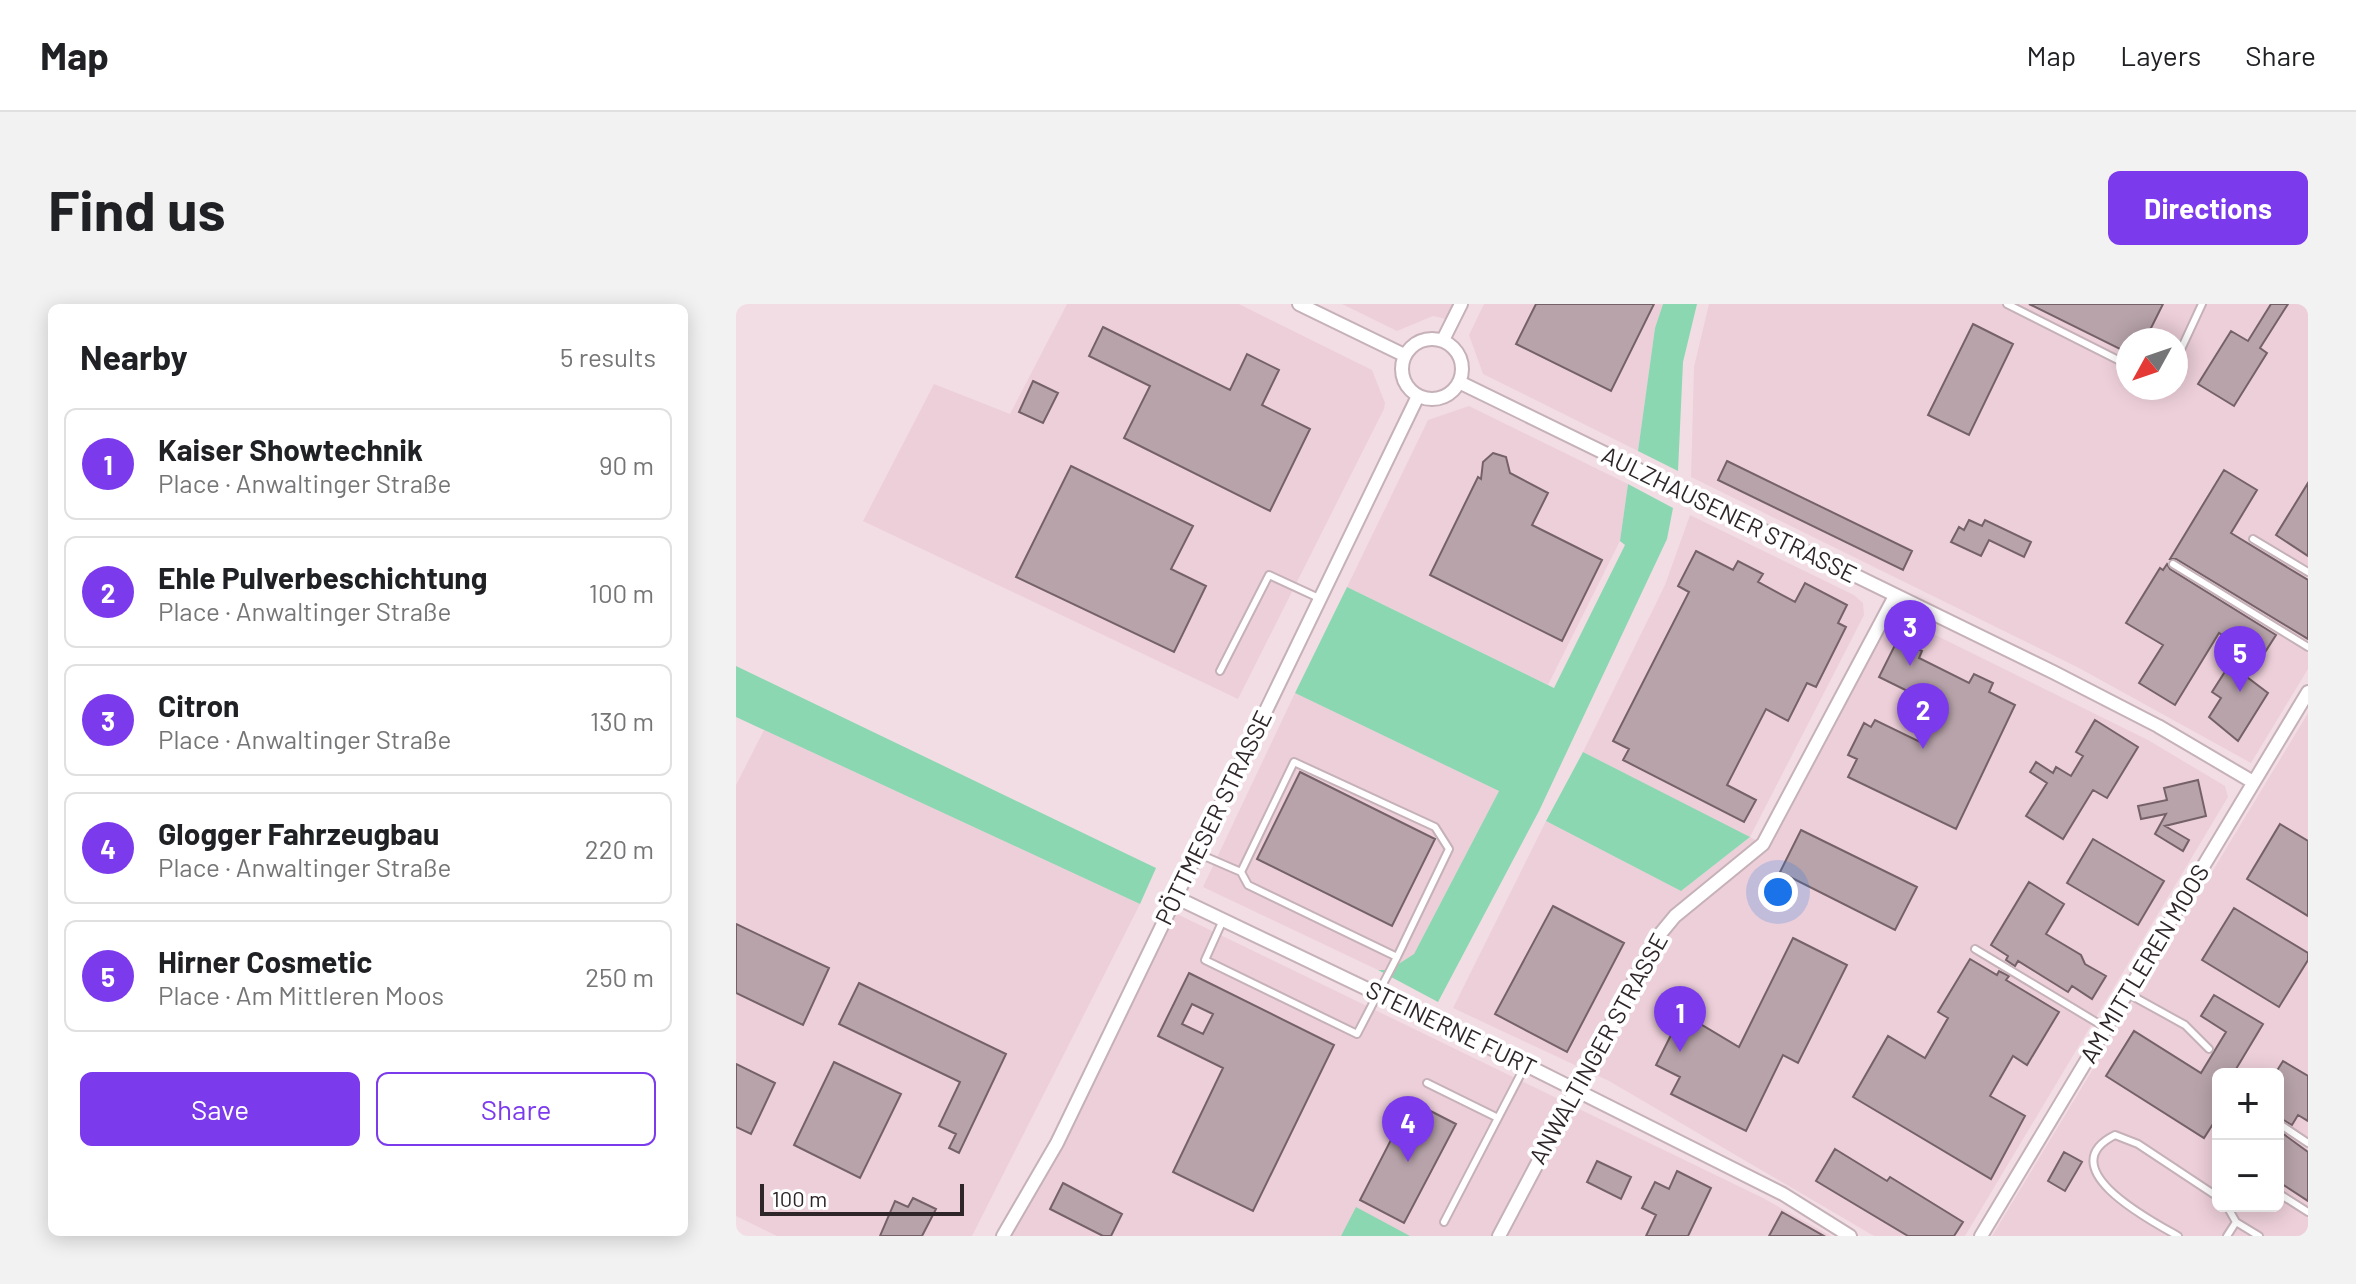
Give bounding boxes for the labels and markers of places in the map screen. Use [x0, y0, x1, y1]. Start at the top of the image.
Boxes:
pin: 3 [1884, 600, 1936, 666]
pin: 5 [2214, 626, 2266, 692]
pin: 2 [1897, 683, 1949, 749]
pin: 1 [1654, 986, 1706, 1052]
pin: 4 [1382, 1096, 1434, 1162]

